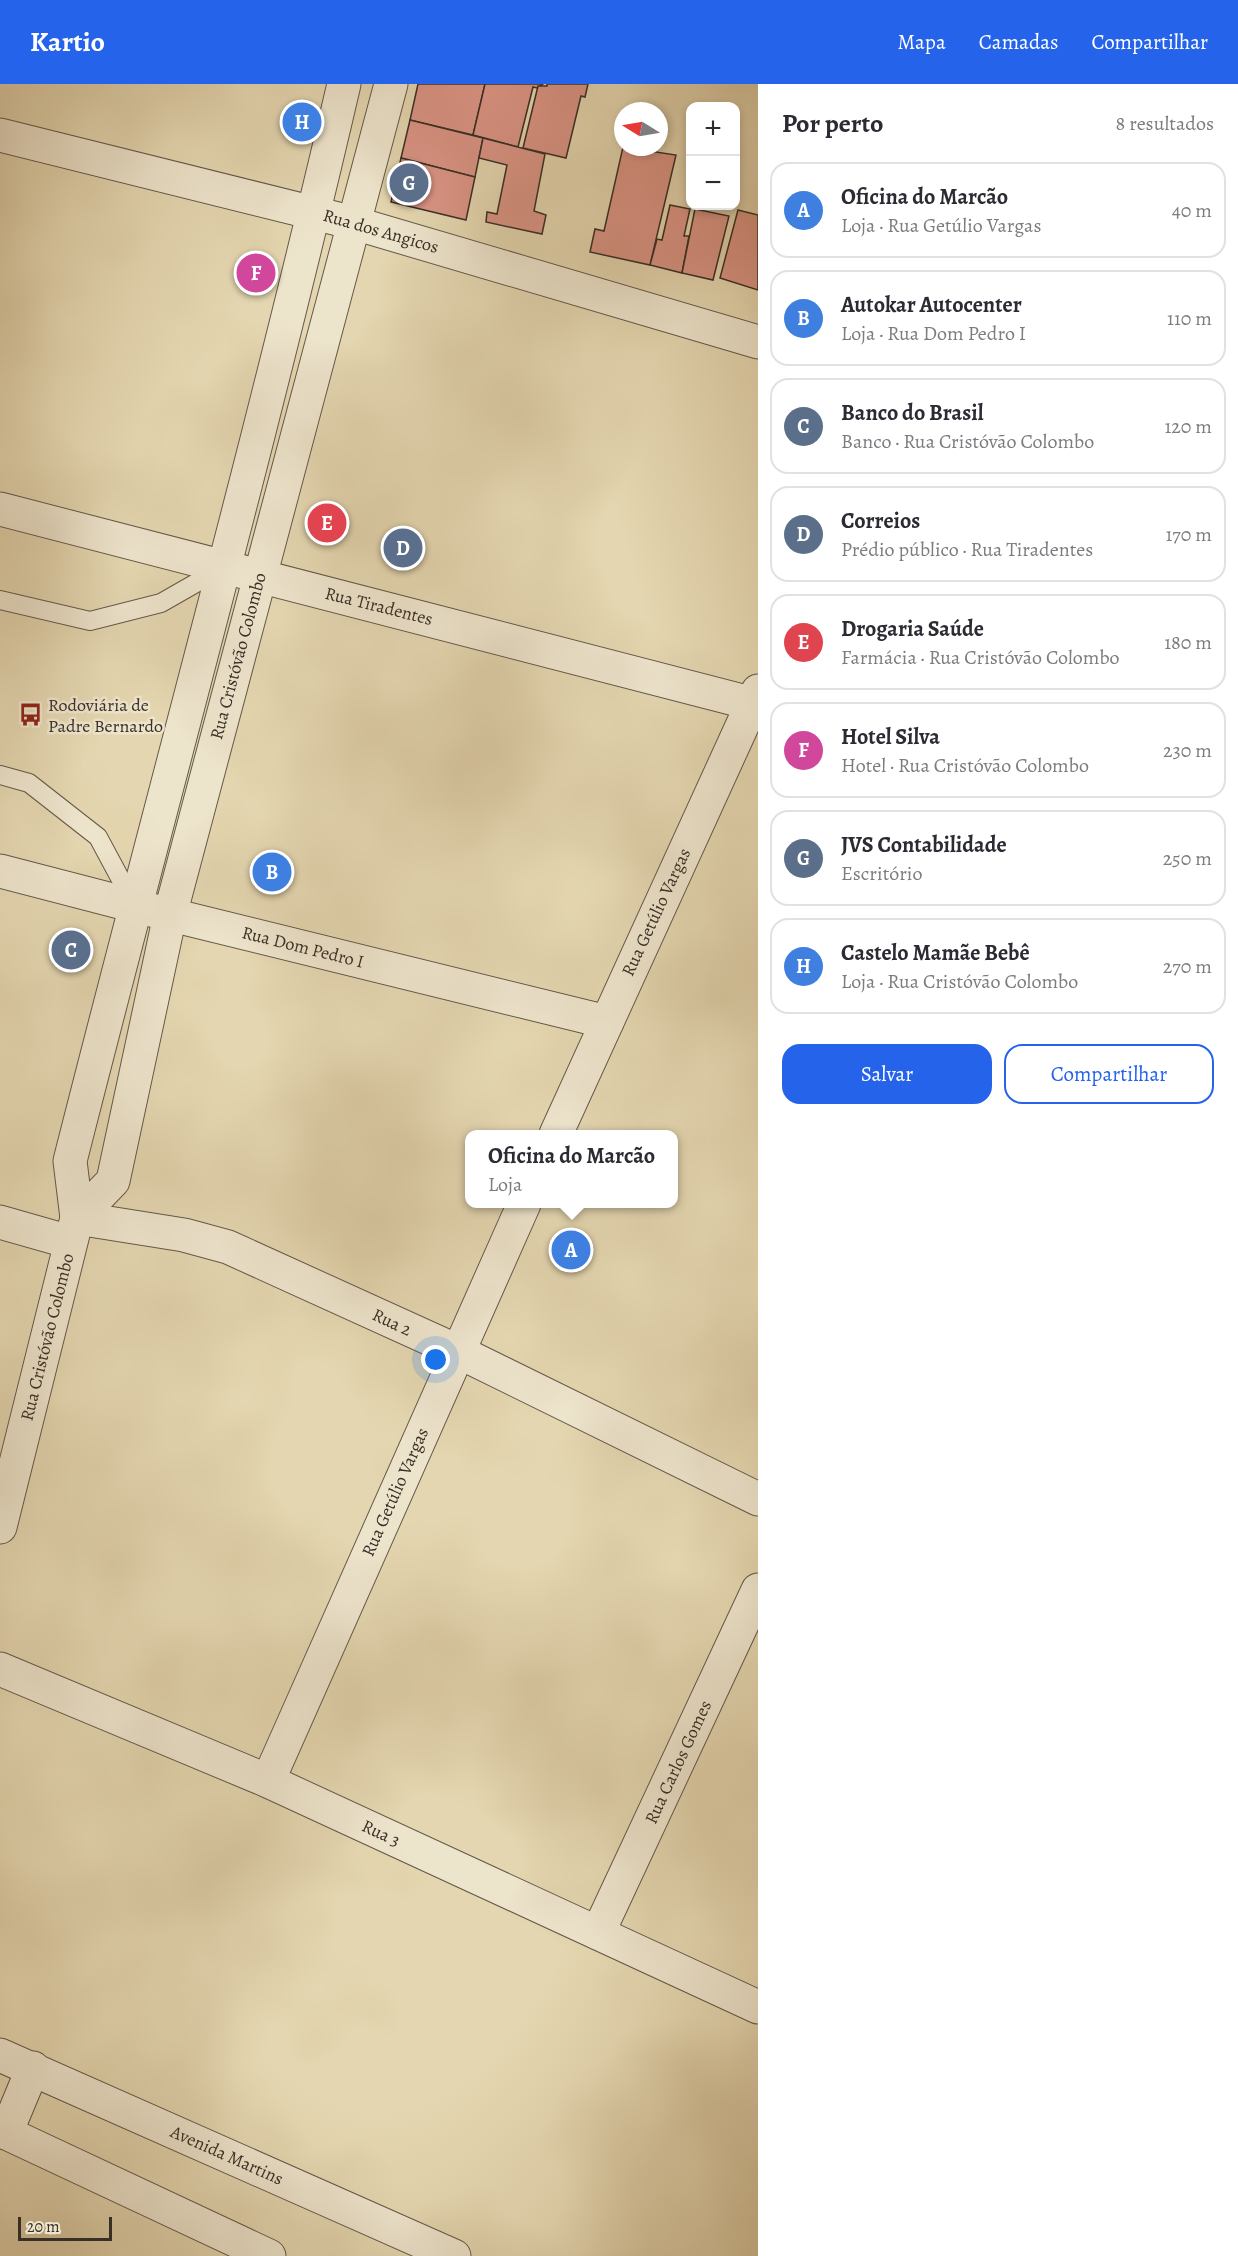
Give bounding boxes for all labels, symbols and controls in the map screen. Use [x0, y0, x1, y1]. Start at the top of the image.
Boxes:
text: Kartio [30, 23, 105, 61]
text: Mapa [897, 28, 946, 56]
text: Camadas [979, 28, 1058, 56]
text: Compartilhar [1091, 28, 1208, 56]
pin: H [282, 99, 322, 144]
north arrow [614, 102, 668, 156]
map controls [686, 102, 740, 210]
button: + [686, 102, 740, 156]
text: Por perto [782, 106, 883, 141]
text: 8 resultados [1116, 110, 1214, 137]
button: − [686, 156, 740, 210]
pin: G [390, 160, 428, 206]
text: Oficina do Marcão [841, 182, 1008, 212]
text: A [797, 197, 810, 224]
text: 40 m [1172, 197, 1212, 224]
street label: Rua dos Angicos [320, 203, 442, 259]
text: Loja · Rua Getúlio Vargas [841, 212, 1041, 239]
pin: F [236, 250, 276, 296]
text: Autokar Autocenter [841, 290, 1022, 320]
text: B [797, 305, 810, 332]
text: 110 m [1167, 305, 1212, 332]
text: Loja · Rua Dom Pedro I [841, 320, 1026, 347]
text: Banco do Brasil [841, 398, 983, 428]
text: C [797, 413, 810, 440]
text: 120 m [1164, 413, 1212, 440]
text: Banco · Rua Cristóvão Colombo [841, 428, 1094, 455]
pin: E [308, 500, 346, 546]
text: Correios [841, 506, 920, 536]
text: D [797, 521, 810, 548]
text: 170 m [1166, 521, 1212, 548]
pin: D [384, 526, 422, 570]
text: Prédio público · Rua Tiradentes [841, 536, 1093, 563]
street label: Rua Cristóvão Colombo [204, 570, 272, 742]
street label: Rua Tiradentes [323, 581, 435, 631]
text: Drogaria Saúde [841, 614, 984, 644]
text: E [798, 629, 809, 656]
text: 180 m [1164, 629, 1212, 656]
text: Farmácia · Rua Cristóvão Colombo [841, 644, 1120, 671]
place label: Rodoviária de Padre Bernardo [48, 693, 163, 738]
bus stop icon: Rodoviária de Padre Bernardo [17, 702, 43, 728]
text: Hotel Silva [841, 722, 940, 752]
text: F [798, 737, 809, 764]
text: 230 m [1163, 737, 1212, 764]
text: Hotel · Rua Cristóvão Colombo [841, 752, 1089, 779]
text: JVS Contabilidade [841, 830, 1007, 860]
street label: Rua Getúlio Vargas [616, 844, 696, 980]
text: G [797, 845, 810, 872]
text: 250 m [1163, 845, 1212, 872]
pin: B [252, 850, 292, 894]
text: Escritório [841, 860, 922, 887]
street label: Rua Dom Pedro I [240, 920, 366, 974]
pin: C [52, 928, 90, 972]
text: Castelo Mamãe Bebê [841, 938, 1030, 968]
text: H [796, 953, 811, 980]
text: 270 m [1163, 953, 1212, 980]
text: Loja · Rua Cristóvão Colombo [841, 968, 1078, 995]
button: Salvar [782, 1044, 992, 1104]
button: Compartilhar [1004, 1044, 1214, 1104]
popup [465, 1130, 678, 1208]
text: Oficina do Marcão [488, 1141, 655, 1171]
text: Loja [488, 1171, 522, 1198]
pin: A [552, 1228, 590, 1272]
street label: Rua Cristóvão Colombo [15, 1251, 79, 1423]
street label: Rua 2 [368, 1303, 416, 1342]
your location [421, 1345, 450, 1374]
street label: Rua Getúlio Vargas [356, 1424, 434, 1560]
street label: Rua Carlos Gomes [639, 1696, 717, 1828]
street label: Rua 3 [358, 1814, 404, 1852]
street label: Avenida Martins [166, 2119, 287, 2191]
scale bar [18, 2214, 112, 2242]
text: 20 m [27, 2216, 60, 2238]

